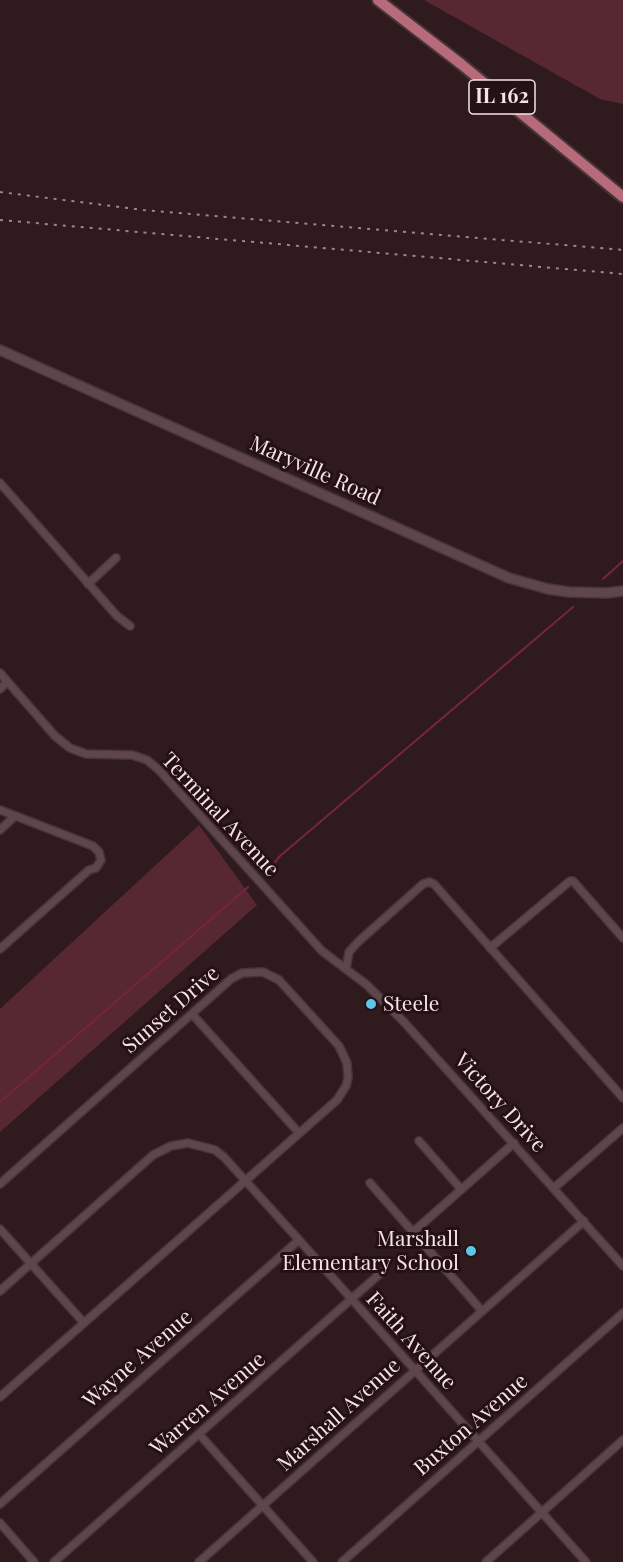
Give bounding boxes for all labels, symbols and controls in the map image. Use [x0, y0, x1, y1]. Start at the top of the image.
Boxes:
road number: IL 162 [469, 80, 535, 114]
street label: Maryville Road [246, 431, 384, 511]
street label: Terminal Avenue [156, 748, 284, 882]
street label: Sunset Drive [117, 961, 225, 1059]
place label: Steele [383, 991, 439, 1017]
marker: Steele [364, 997, 378, 1011]
street label: Victory Drive [449, 1048, 551, 1158]
place label: Marshall Elementary School [282, 1226, 459, 1276]
marker: Marshall Elementary School [464, 1244, 478, 1258]
street label: Faith Avenue [361, 1287, 461, 1395]
street label: Wayne Avenue [78, 1305, 198, 1413]
street label: Warren Avenue [145, 1347, 271, 1461]
street label: Marshall Avenue [272, 1353, 406, 1477]
street label: Buxton Avenue [409, 1369, 533, 1481]

